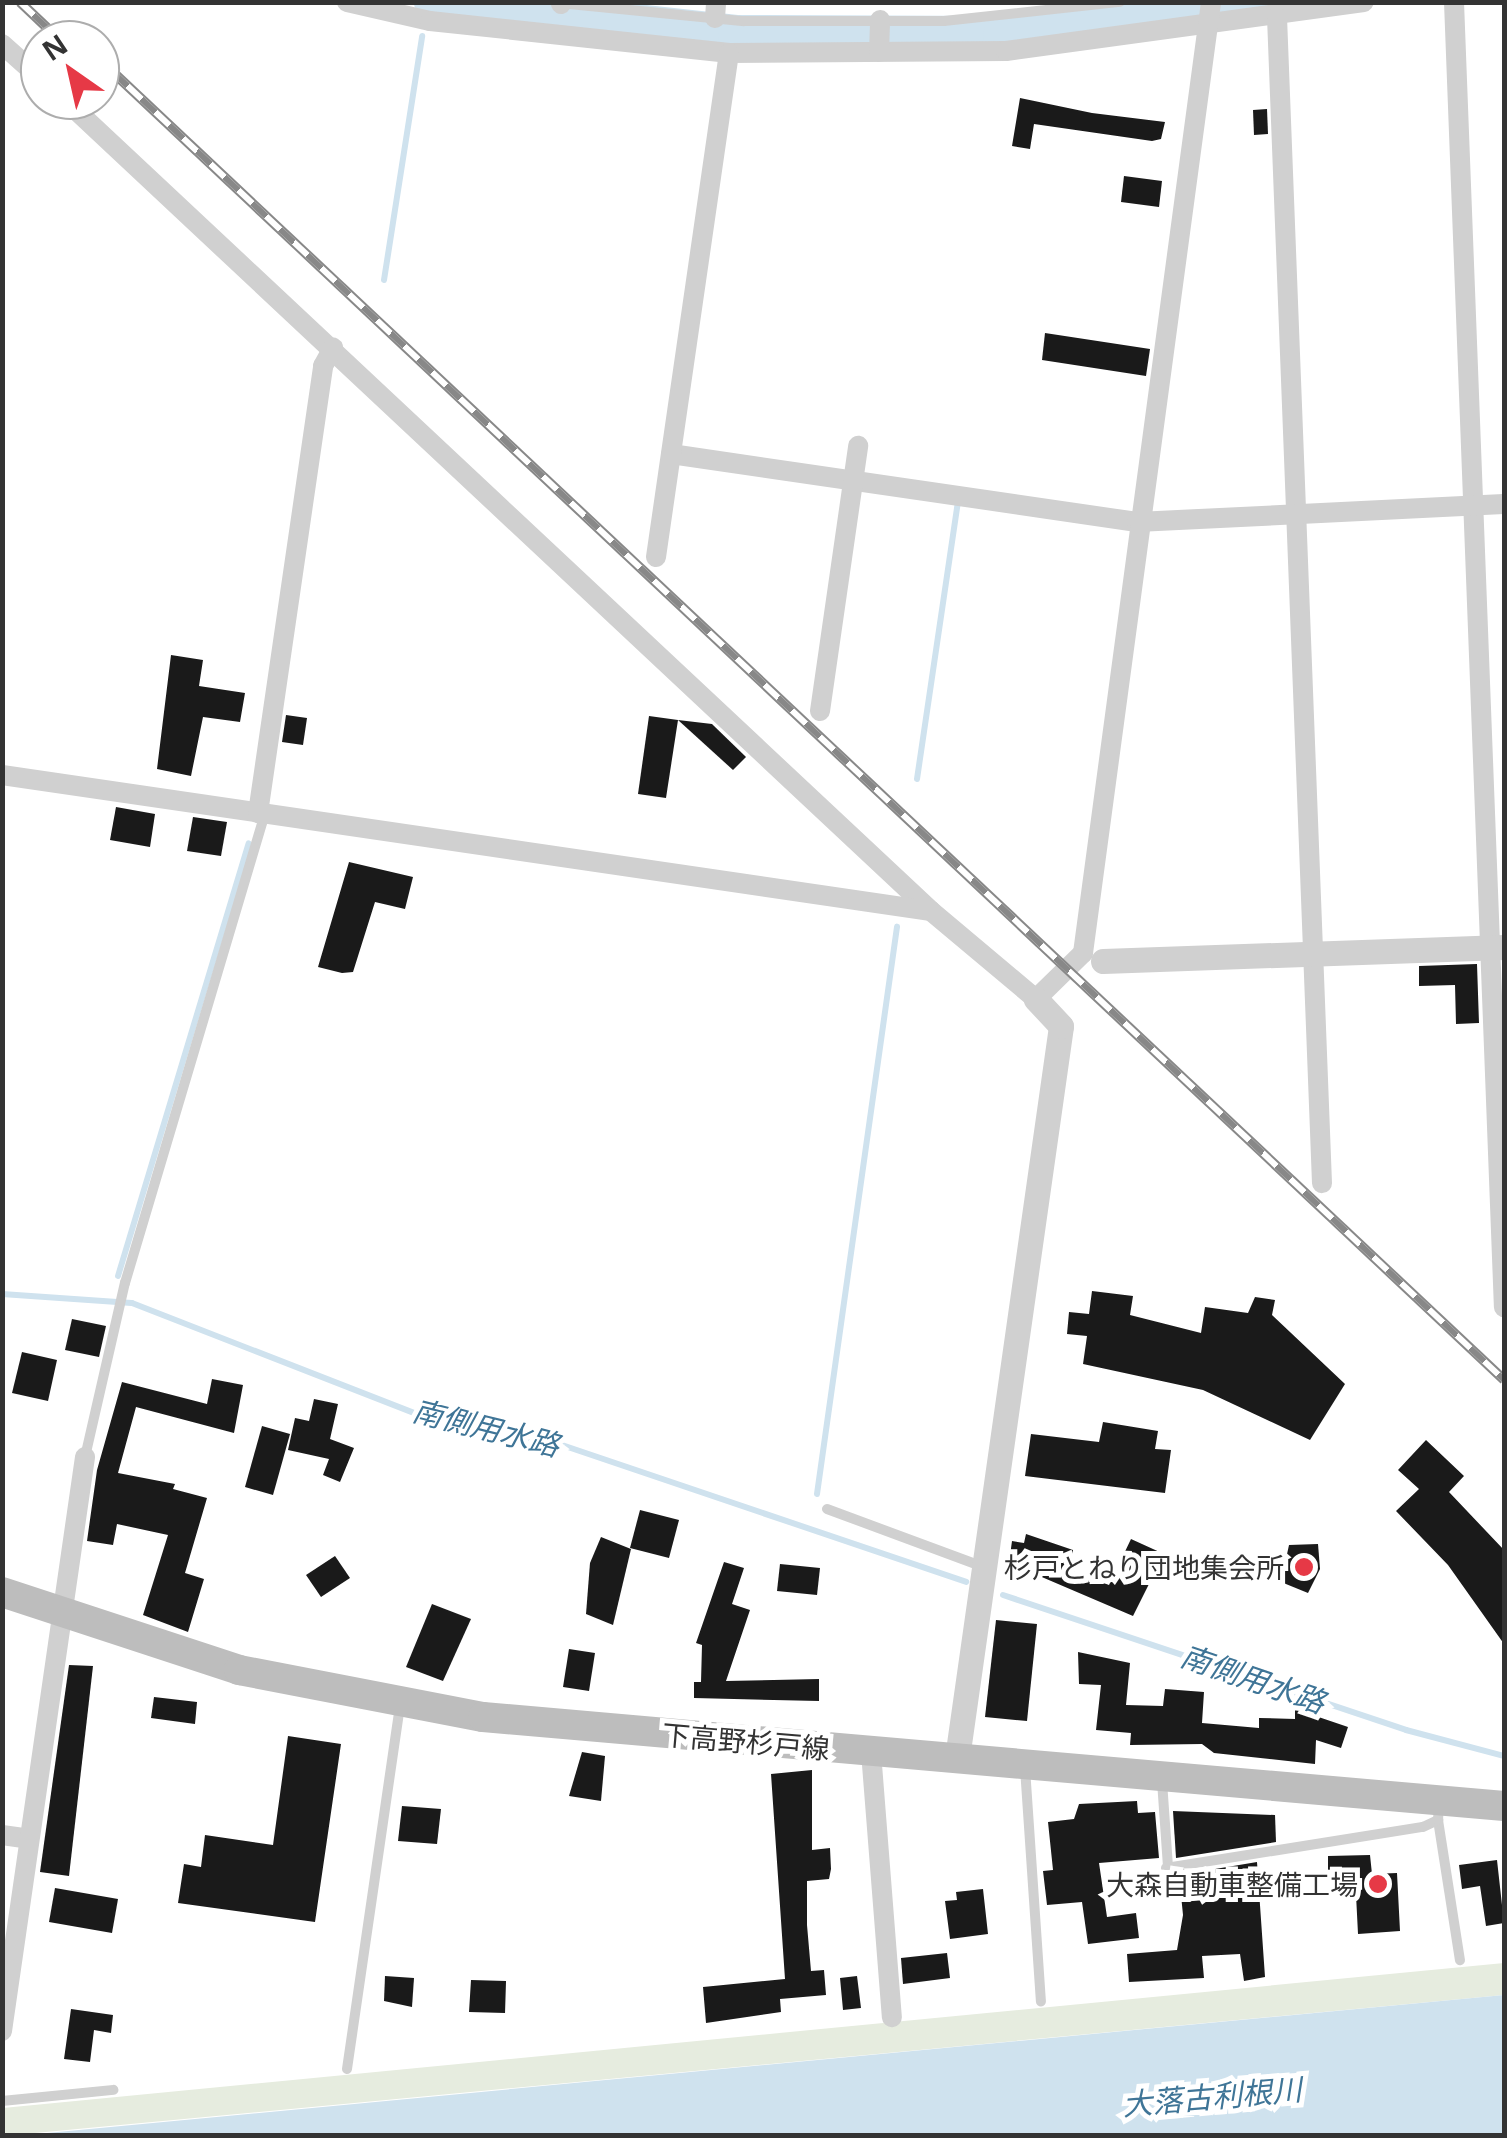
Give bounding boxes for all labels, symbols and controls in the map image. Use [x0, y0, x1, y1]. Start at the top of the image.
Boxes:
north arrow [20, 20, 120, 120]
text: N [34, 25, 74, 69]
water label: 南側用水路 [409, 1392, 563, 1464]
place label: 杉戸とねり団地集会所 [1004, 1550, 1284, 1584]
marker: 杉戸とねり団地集会所 [1293, 1556, 1315, 1578]
water label: 南側用水路 [1176, 1638, 1330, 1720]
street label: 下高野杉戸線 [661, 1717, 831, 1765]
place label: 大森自動車整備工場 [1106, 1867, 1358, 1901]
marker: 大森自動車整備工場 [1367, 1873, 1389, 1895]
water label: 大落古利根川 [1121, 2071, 1303, 2123]

